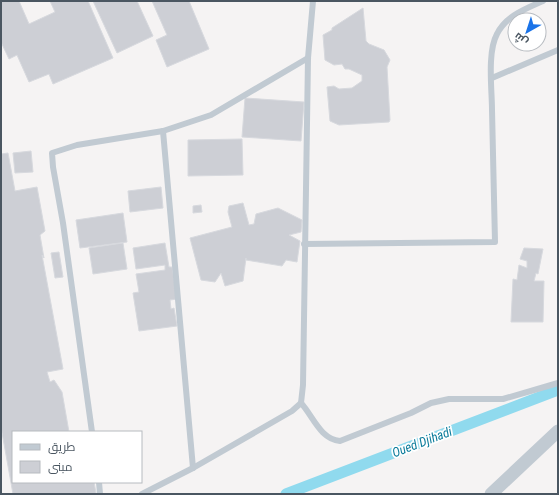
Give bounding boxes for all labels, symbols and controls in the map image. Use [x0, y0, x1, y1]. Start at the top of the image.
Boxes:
north arrow [507, 12, 547, 52]
text: ش [511, 30, 531, 49]
water label: Oued Djihadi [390, 424, 454, 460]
legend [12, 431, 142, 483]
text: طريق [48, 440, 76, 454]
text: مبنى [48, 460, 73, 474]

